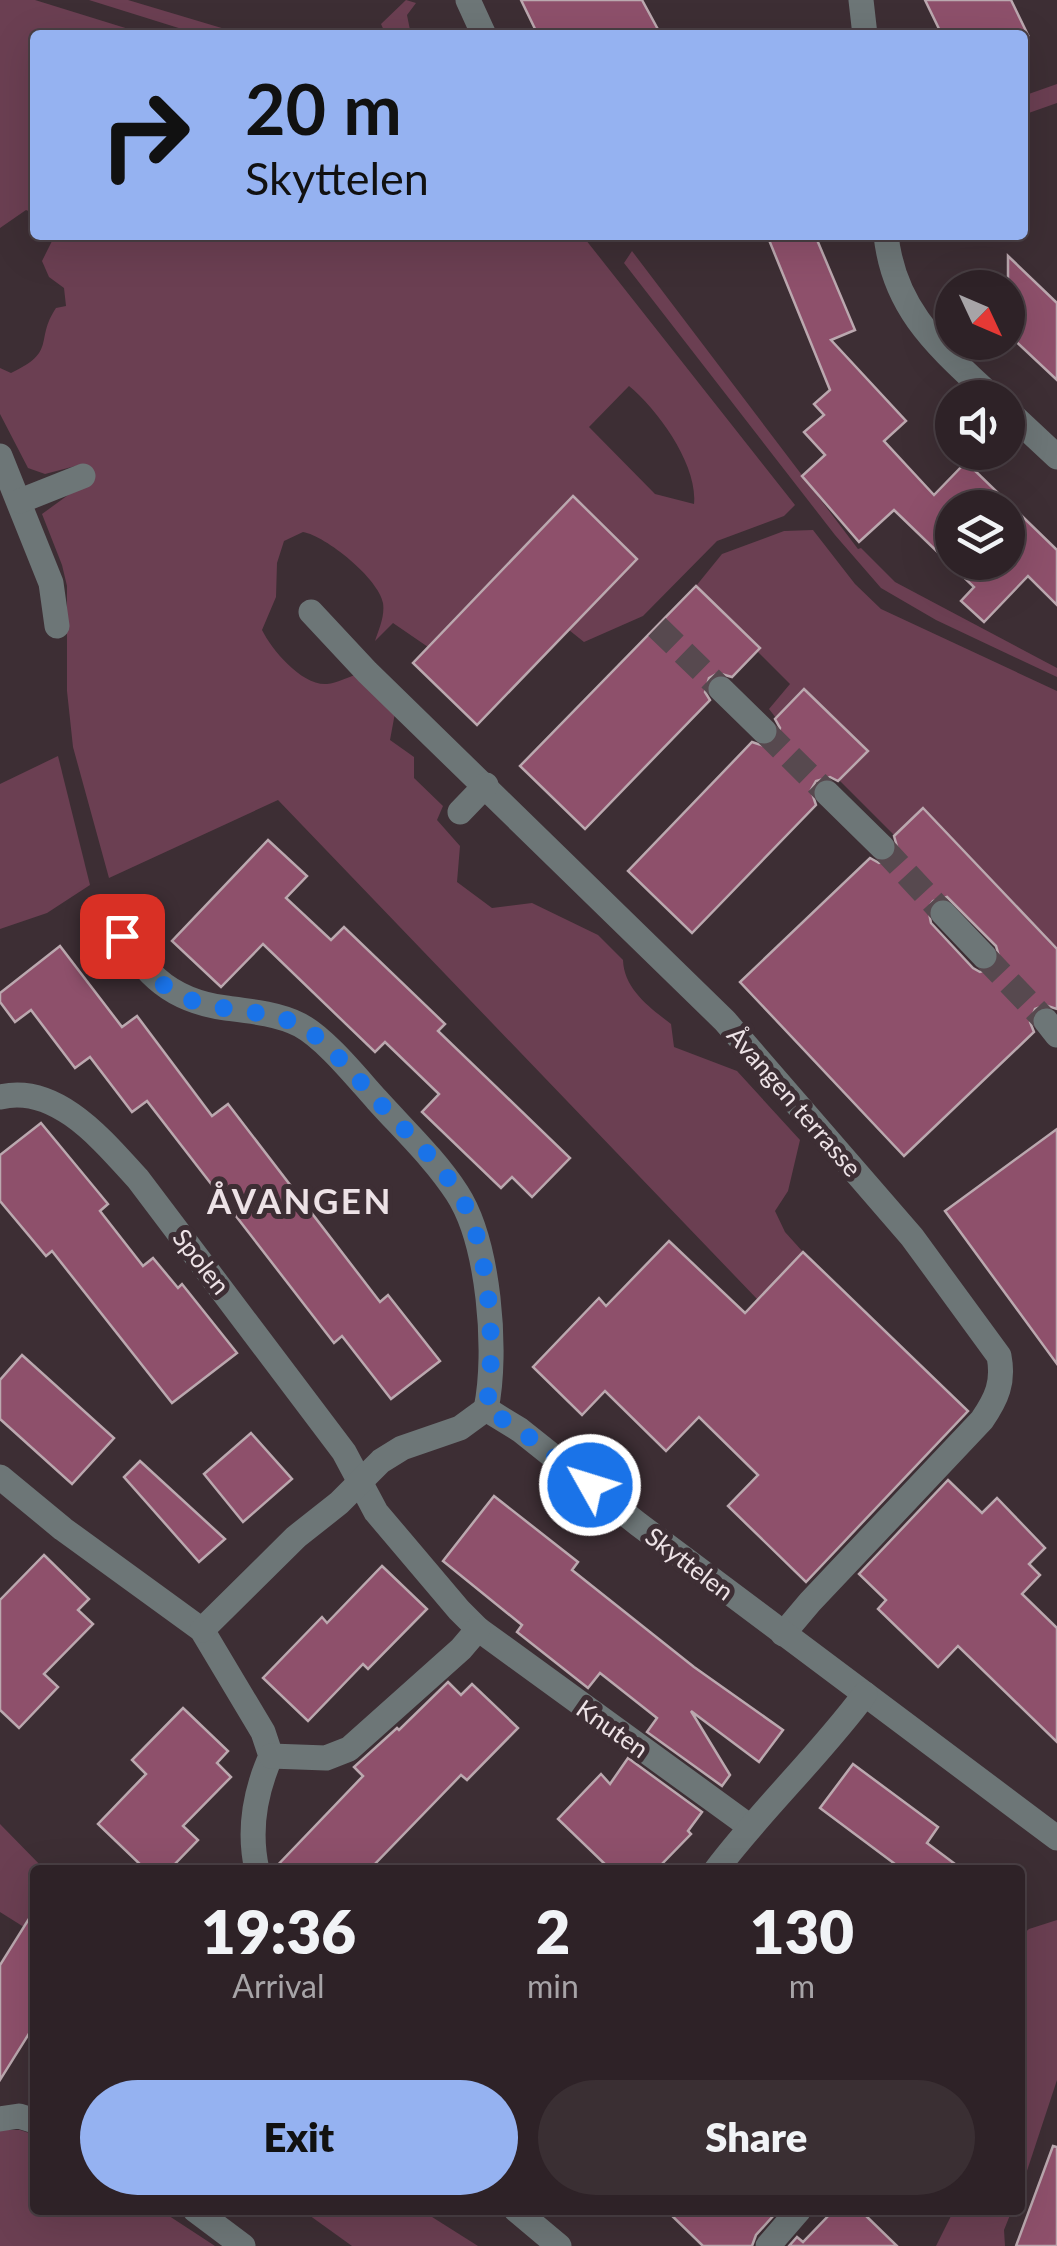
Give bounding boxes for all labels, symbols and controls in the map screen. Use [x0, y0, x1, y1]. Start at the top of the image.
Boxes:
text: 20 m [245, 66, 402, 150]
icon: right [80, 70, 210, 200]
text: Skyttelen [245, 151, 429, 205]
north arrow [935, 270, 1025, 360]
map controls [935, 270, 1025, 580]
button: sound [935, 380, 1025, 470]
button: layers [935, 490, 1025, 580]
pin [80, 894, 165, 979]
icon: arrive [95, 909, 150, 964]
street label: Åvangen terrasse [722, 1020, 868, 1182]
district label: ÅVANGEN [206, 1179, 393, 1221]
street label: Spolen [167, 1222, 237, 1300]
position arrow [538, 1433, 642, 1537]
street label: Skyttelen [640, 1520, 740, 1606]
street label: Knuten [571, 1693, 655, 1763]
text: 19:36 [201, 1895, 356, 1967]
text: 2 [535, 1895, 570, 1967]
text: 130 [750, 1895, 854, 1967]
text: Arrival [232, 1966, 325, 2005]
text: min [527, 1966, 579, 2005]
text: m [789, 1966, 815, 2005]
button: Exit [80, 2080, 518, 2195]
button: Share [538, 2080, 975, 2195]

